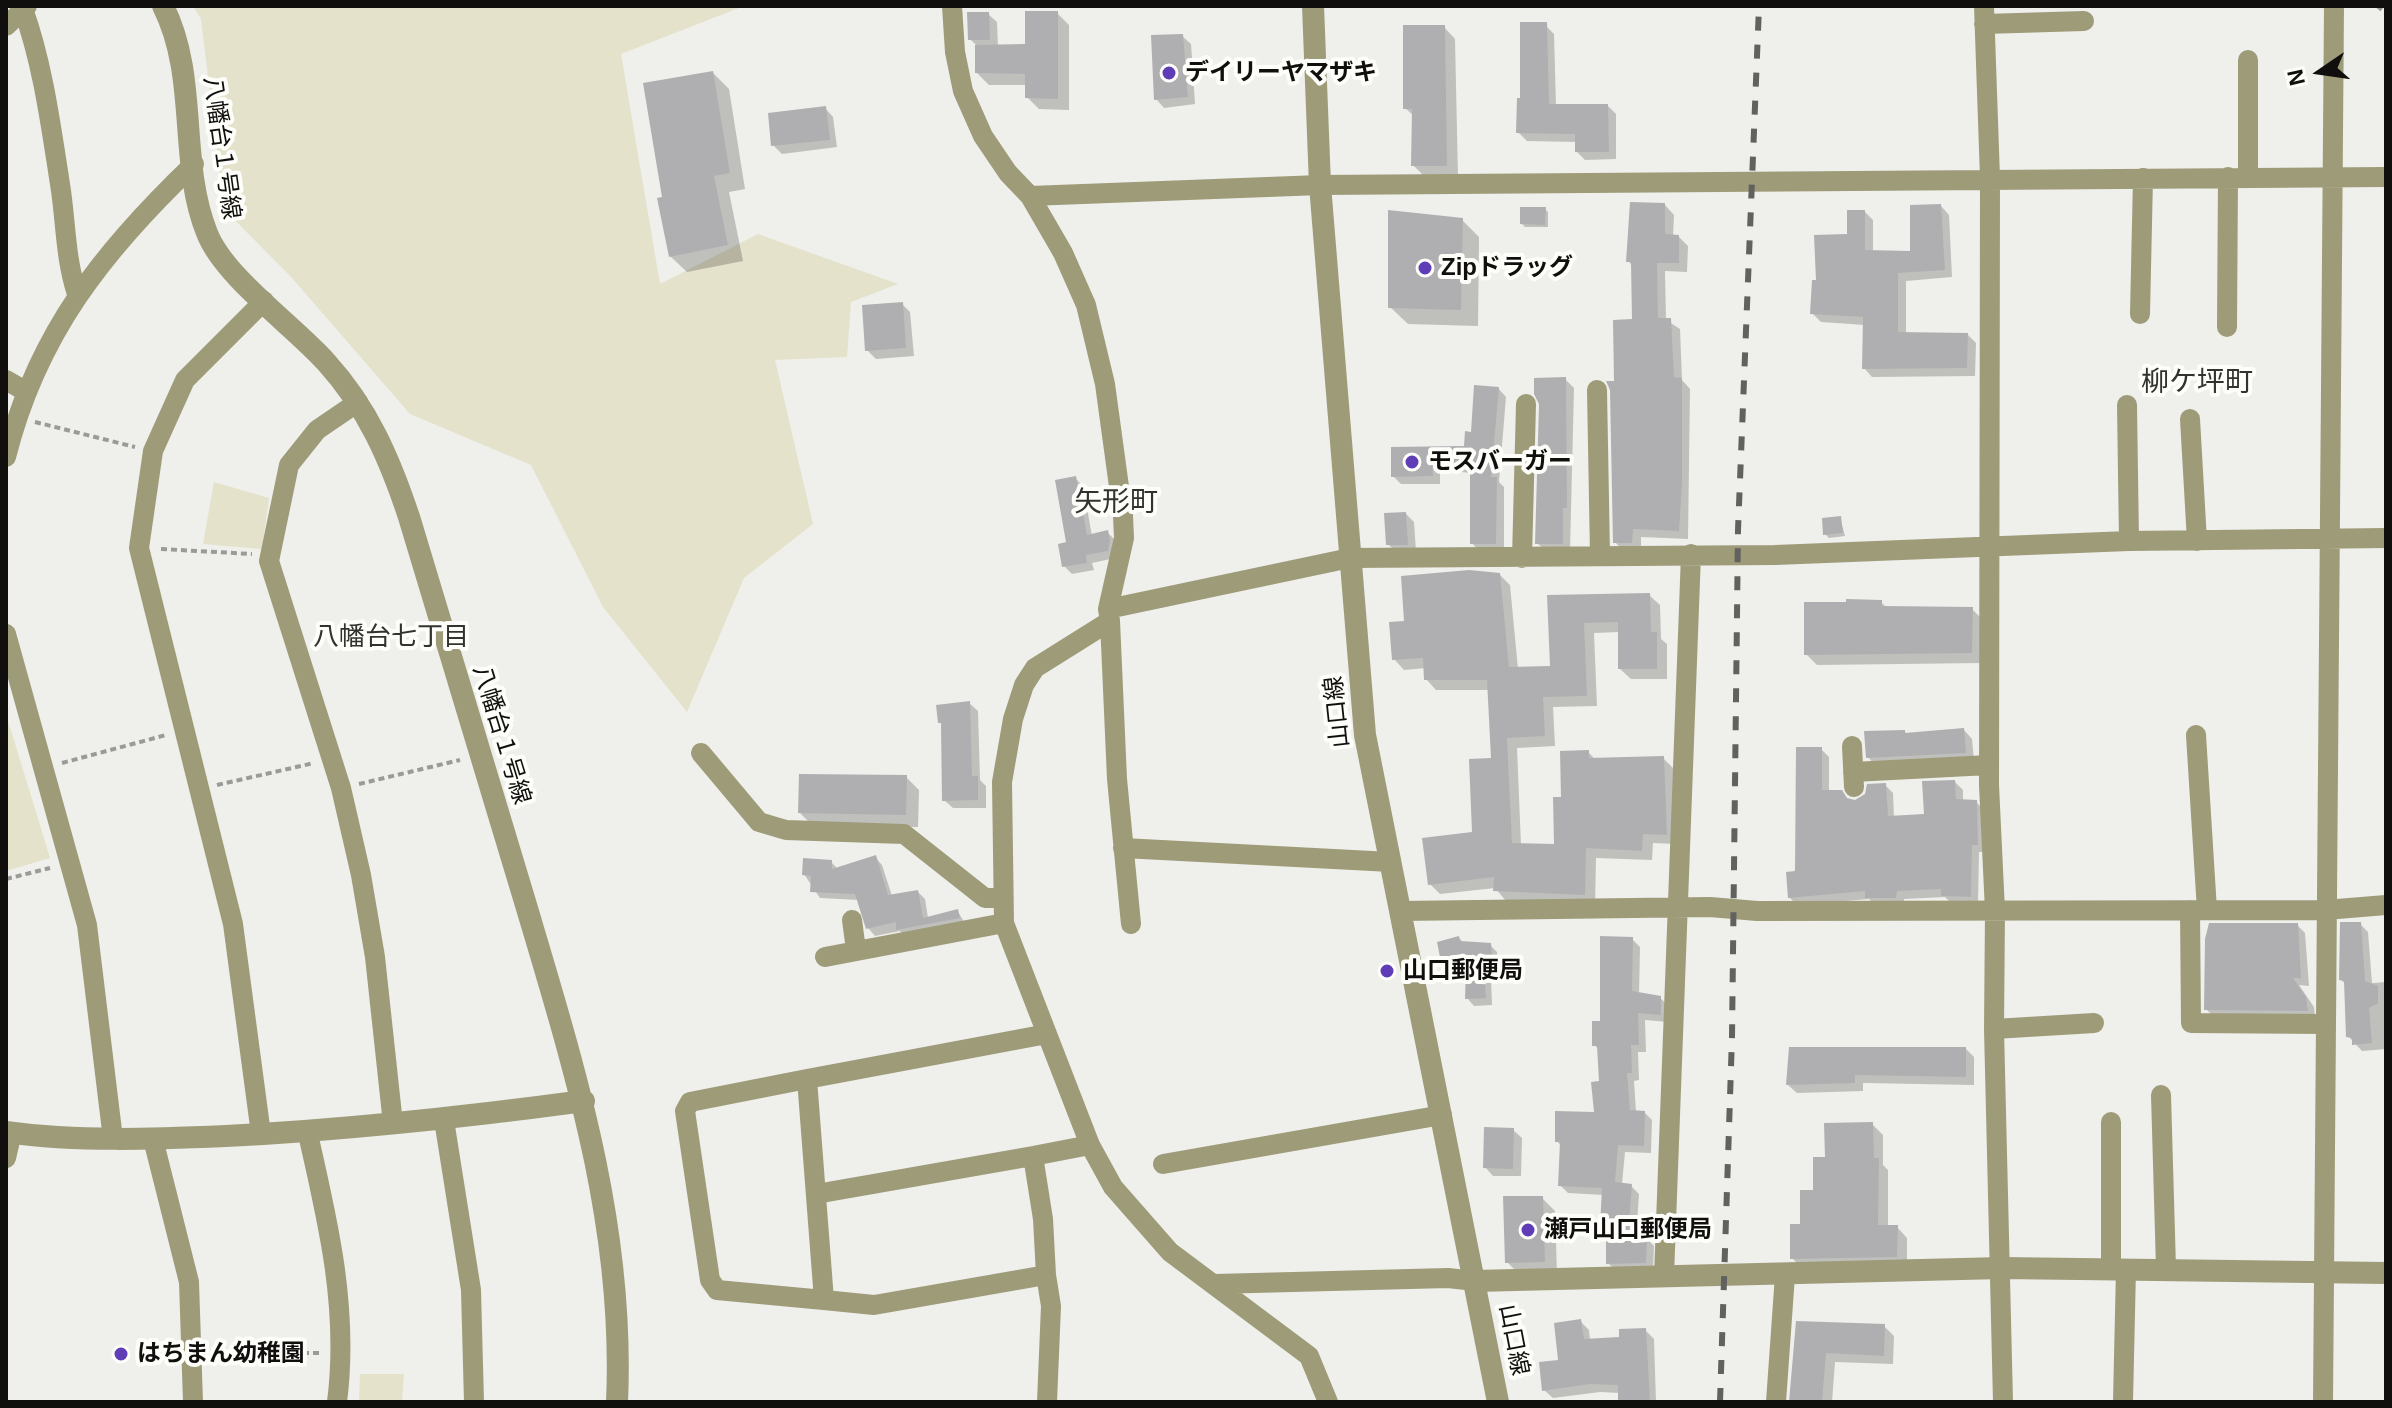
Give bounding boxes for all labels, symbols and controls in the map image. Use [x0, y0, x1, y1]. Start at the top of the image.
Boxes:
north arrow [2280, 32, 2360, 112]
place label: デイリーヤマザキ [1185, 59, 1377, 87]
marker: デイリーヤマザキ [1160, 64, 1178, 82]
text: N [2282, 67, 2310, 88]
street label: 八幡台１号線 [197, 75, 245, 221]
place label: Zipドラッグ [1441, 254, 1573, 282]
marker: Zipドラッグ [1416, 259, 1434, 277]
district label: 柳ケ坪町 [2141, 366, 2253, 400]
place label: モスバーガー [1428, 448, 1572, 476]
marker: モスバーガー [1403, 453, 1421, 471]
district label: 矢形町 [1074, 486, 1158, 520]
district label: 八幡台七丁目 [313, 622, 469, 654]
street label: 八幡台１号線 [466, 662, 536, 808]
street label: 山口線 [1320, 675, 1356, 749]
place label: 山口郵便局 [1403, 957, 1523, 985]
marker: 山口郵便局 [1378, 962, 1396, 980]
place label: 瀬戸山口郵便局 [1544, 1216, 1712, 1244]
marker: 瀬戸山口郵便局 [1519, 1221, 1537, 1239]
street label: 山口線 [1492, 1302, 1534, 1378]
place label: はちまん幼稚園 [137, 1340, 305, 1368]
marker: はちまん幼稚園 [112, 1345, 130, 1363]

